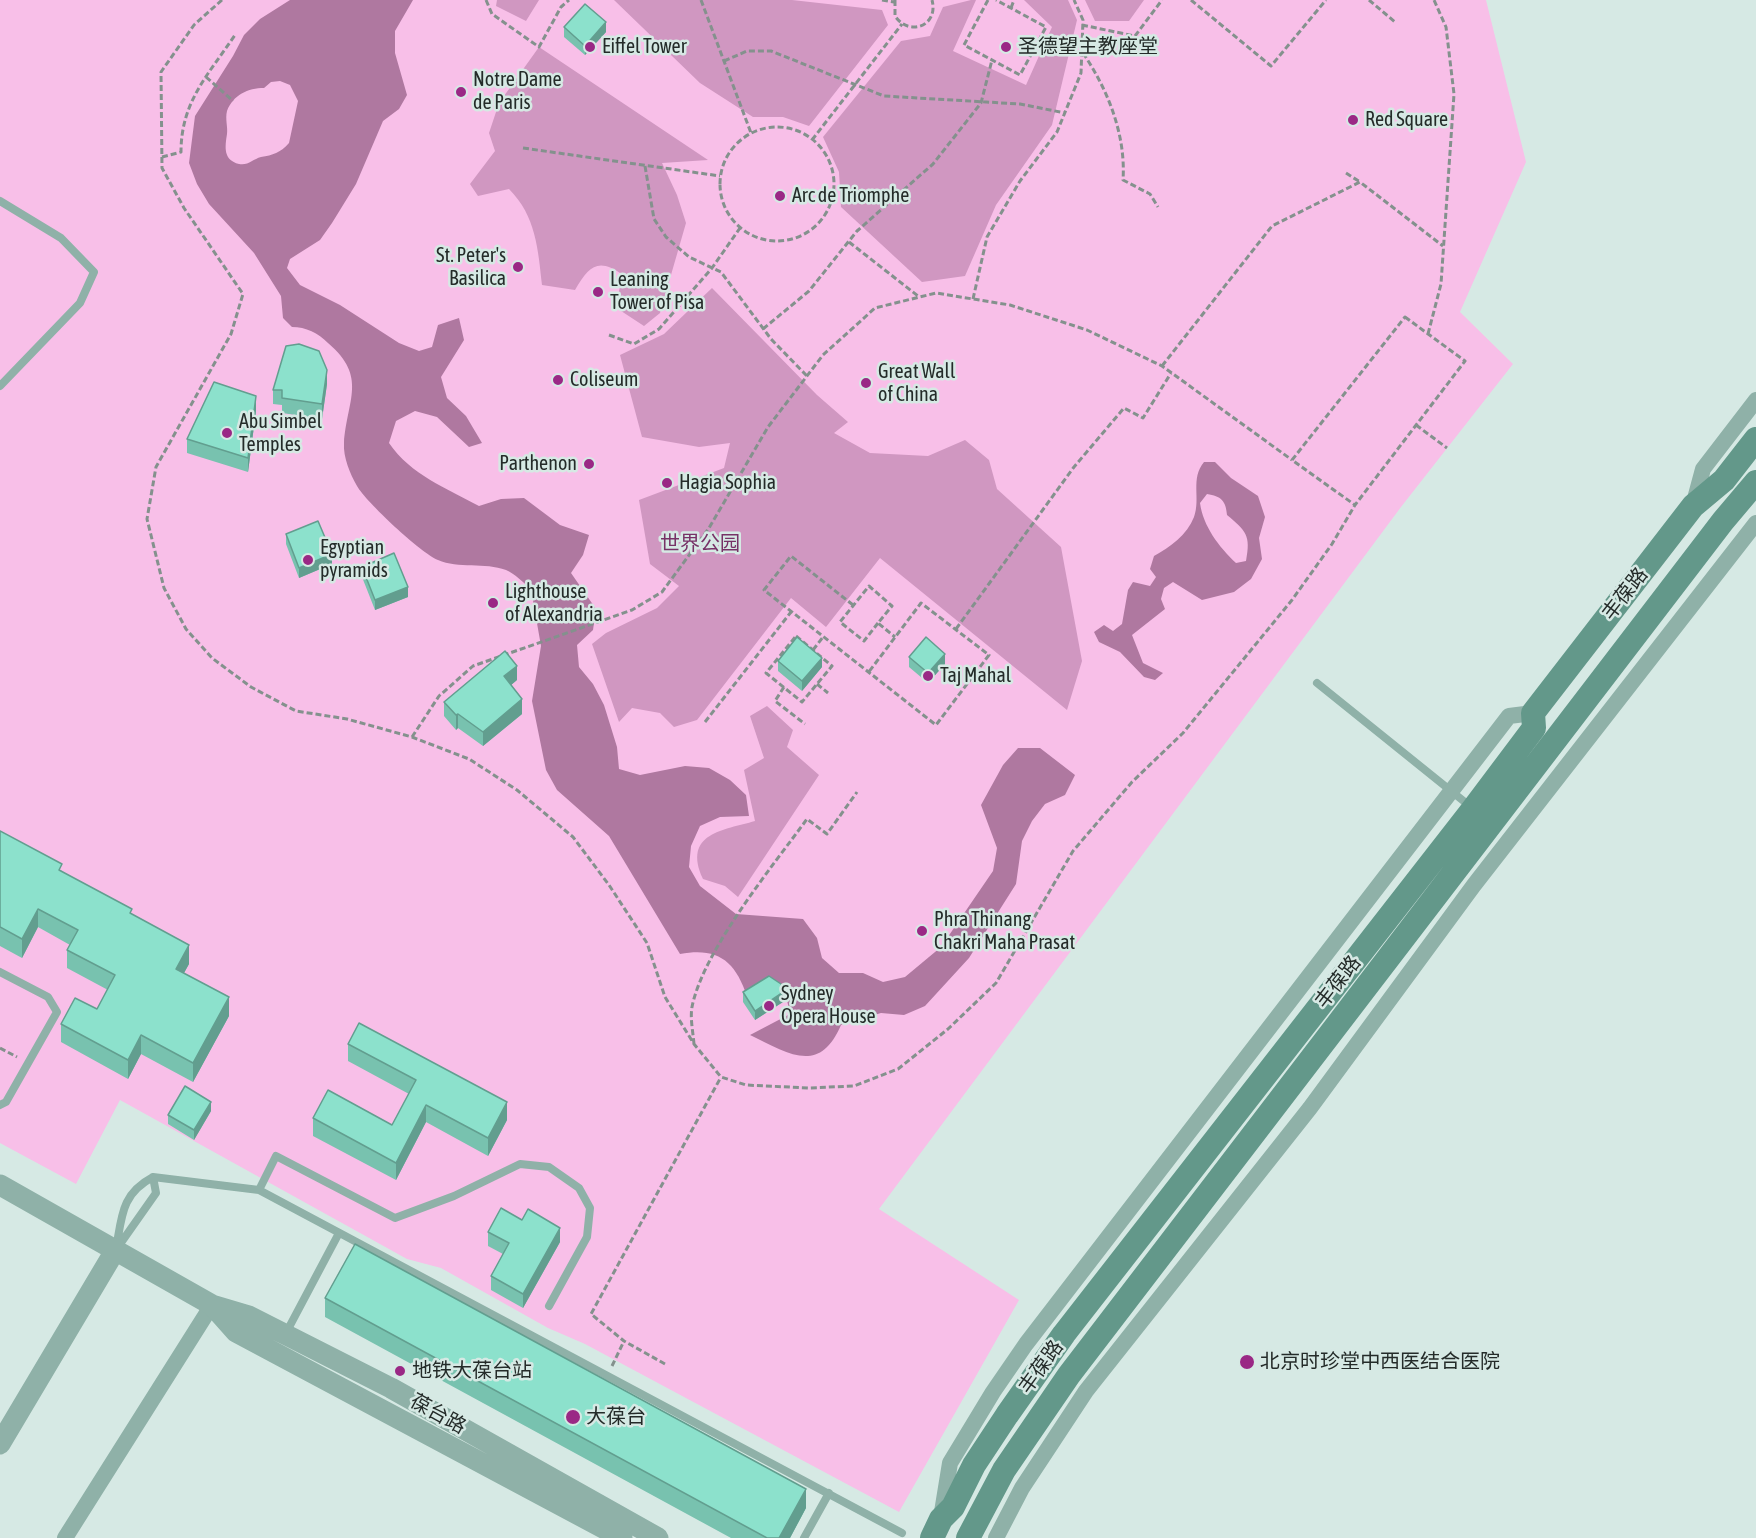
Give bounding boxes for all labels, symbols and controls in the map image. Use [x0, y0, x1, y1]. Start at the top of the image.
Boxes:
place label: Eiffel Tower [602, 35, 687, 59]
place label: 圣德望主教座堂 [1018, 35, 1158, 59]
marker: Eiffel Tower [583, 40, 597, 54]
marker: 圣德望主教座堂 [999, 40, 1013, 54]
place label: Notre Dame de Paris [473, 68, 562, 115]
marker: Notre Dame de Paris [454, 85, 468, 99]
place label: Red Square [1365, 108, 1448, 132]
marker: Red Square [1346, 113, 1360, 127]
place label: Arc de Triomphe [792, 184, 909, 208]
marker: Arc de Triomphe [773, 189, 787, 203]
place label: St. Peter's Basilica [436, 244, 506, 291]
marker: St. Peter's Basilica [511, 260, 525, 274]
place label: Leaning Tower of Pisa [610, 268, 704, 315]
marker: Leaning Tower of Pisa [591, 285, 605, 299]
place label: Great Wall of China [878, 360, 955, 407]
place label: Coliseum [570, 368, 638, 392]
marker: Coliseum [551, 373, 565, 387]
marker: Great Wall of China [859, 376, 873, 390]
place label: Abu Simbel Temples [239, 410, 322, 457]
marker: Abu Simbel Temples [220, 426, 234, 440]
place label: Parthenon [499, 452, 577, 476]
marker: Parthenon [582, 457, 596, 471]
place label: Hagia Sophia [679, 471, 776, 495]
marker: Hagia Sophia [660, 476, 674, 490]
park label: 世界公园 [660, 532, 740, 556]
place label: Egyptian pyramids [320, 536, 388, 583]
marker: Egyptian pyramids [301, 553, 315, 567]
street label: 丰葆路 [1597, 563, 1653, 625]
place label: Lighthouse of Alexandria [505, 580, 603, 627]
marker: Lighthouse of Alexandria [486, 596, 500, 610]
place label: Taj Mahal [940, 664, 1011, 688]
marker: Taj Mahal [921, 669, 935, 683]
place label: Phra Thinang Chakri Maha Prasat [934, 908, 1075, 955]
marker: Phra Thinang Chakri Maha Prasat [915, 924, 929, 938]
street label: 丰葆路 [1310, 951, 1366, 1013]
place label: Sydney Opera House [781, 982, 876, 1029]
marker: Sydney Opera House [762, 999, 776, 1013]
street label: 丰葆路 [1014, 1336, 1068, 1398]
place label: 北京时珍堂中西医结合医院 [1260, 1350, 1500, 1374]
marker: 北京时珍堂中西医结合医院 [1238, 1353, 1256, 1371]
place label: 地铁大葆台站 [412, 1359, 532, 1383]
marker: 地铁大葆台站 [393, 1364, 407, 1378]
street label: 葆台路 [406, 1389, 470, 1439]
place label: 大葆台 [586, 1405, 646, 1429]
marker: 大葆台 [564, 1408, 582, 1426]

